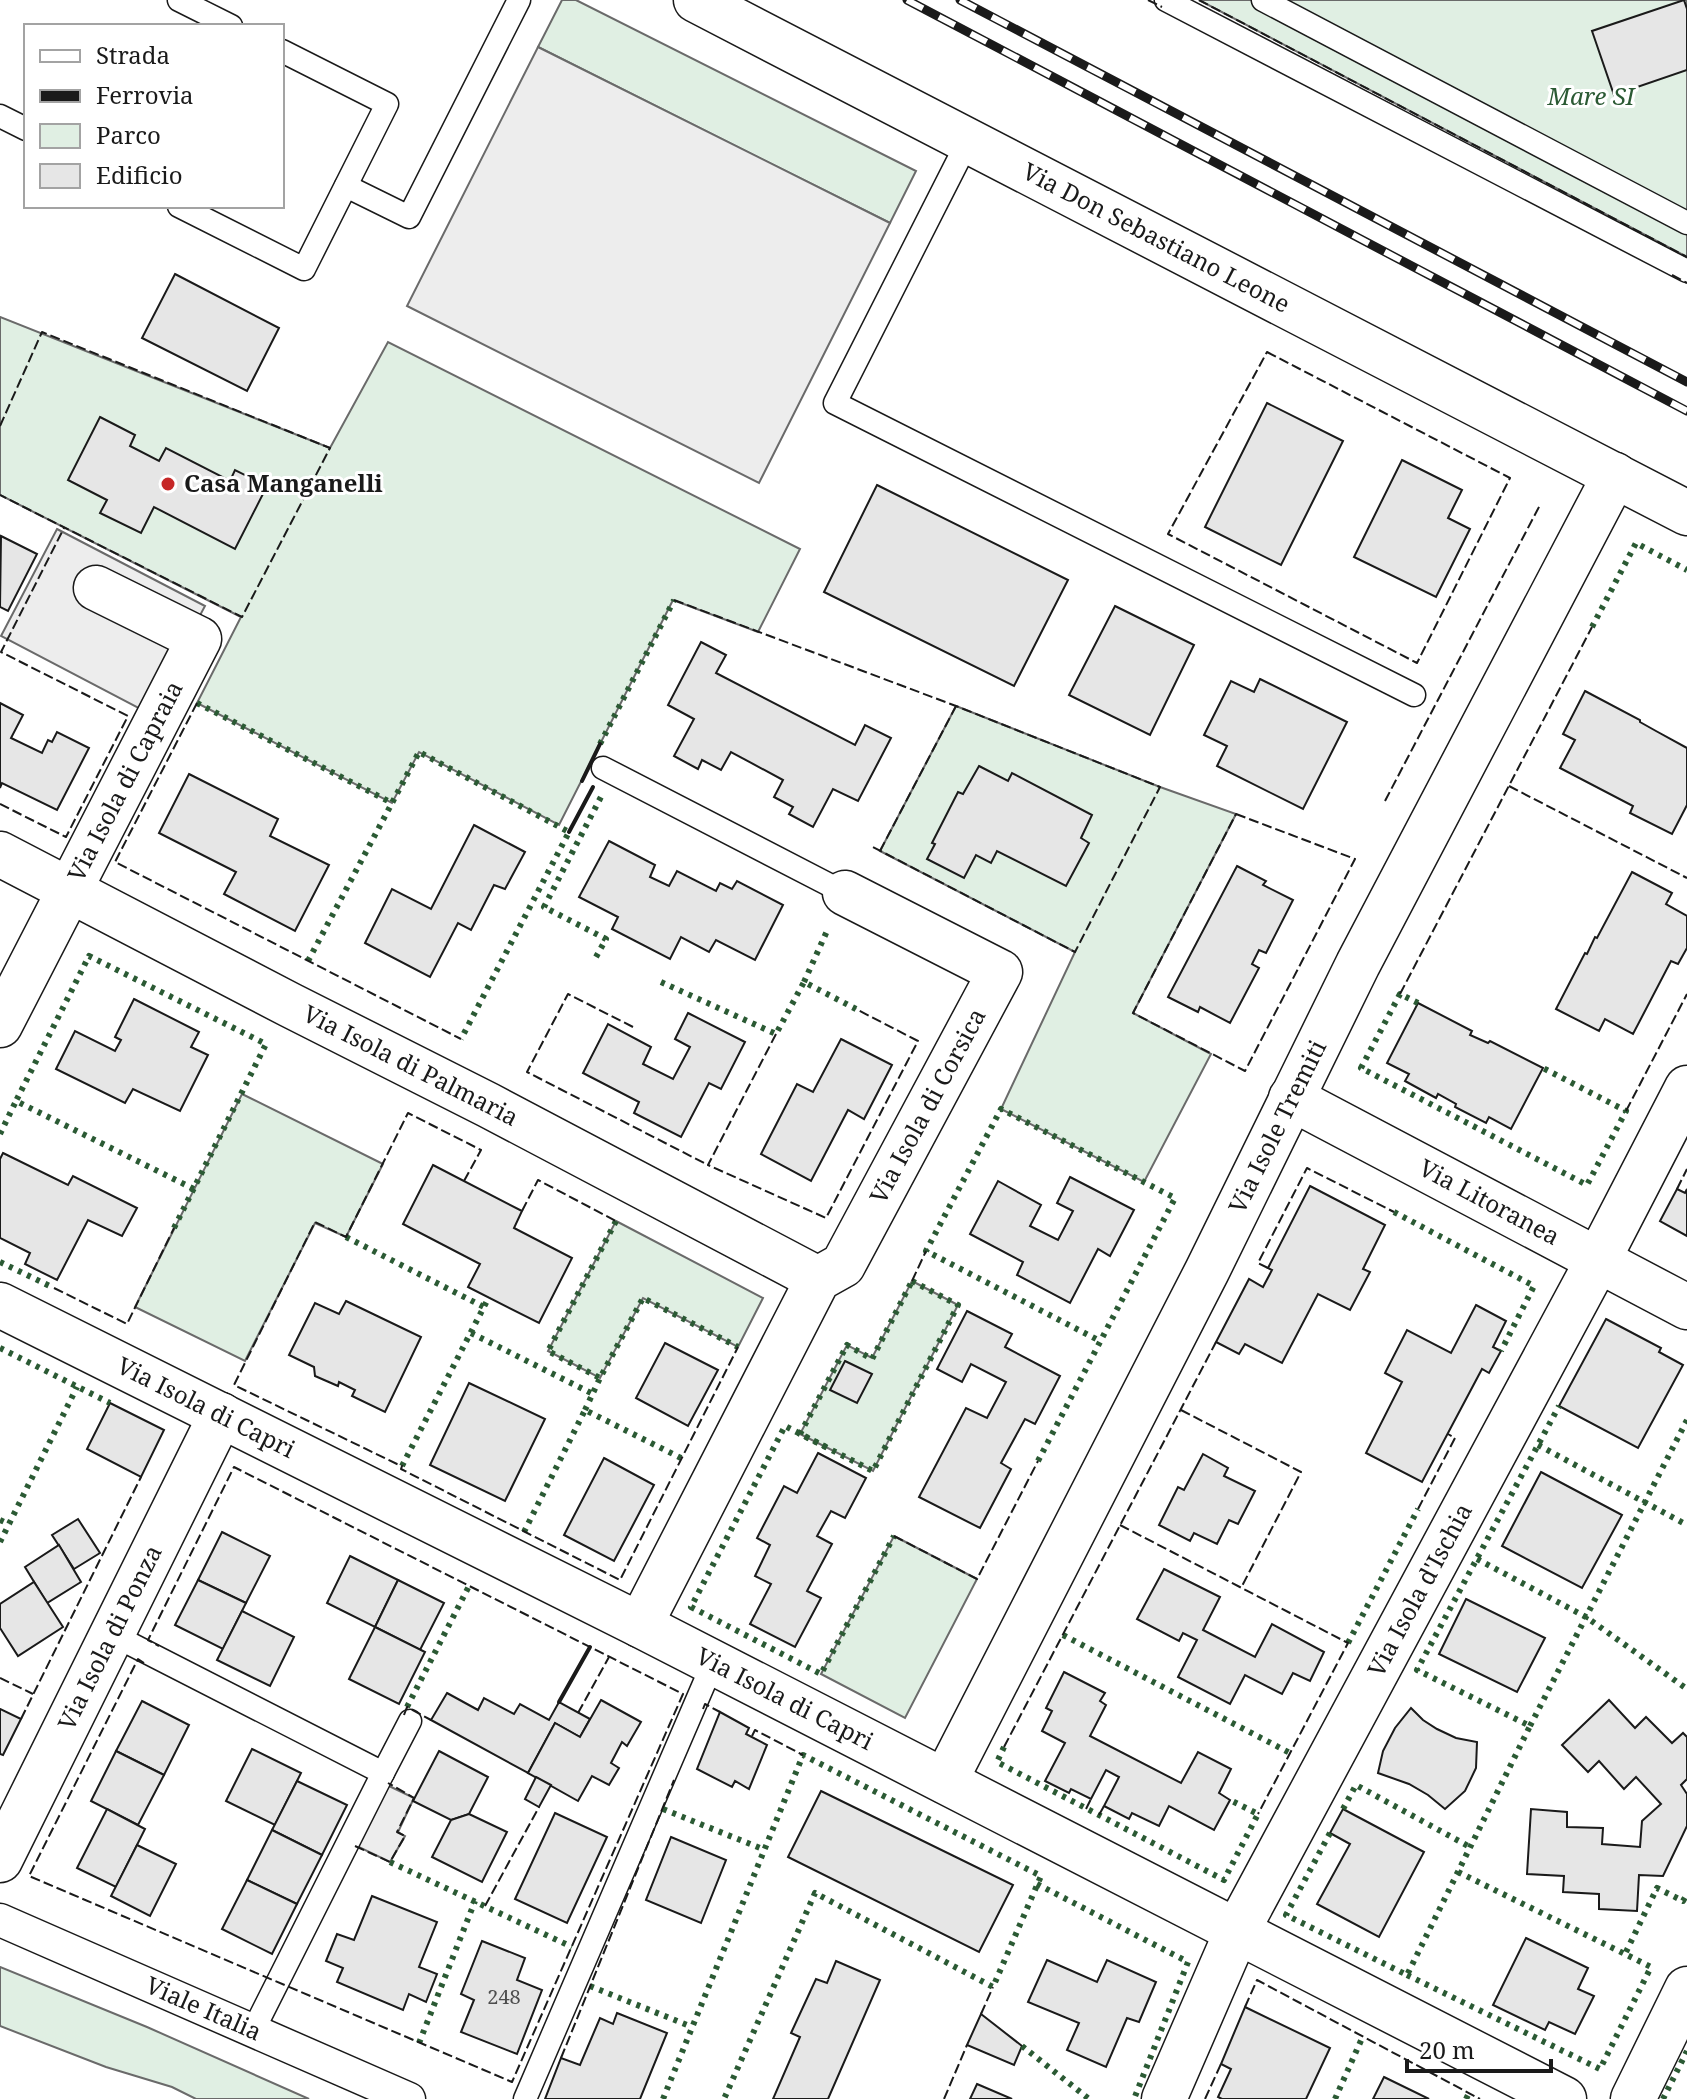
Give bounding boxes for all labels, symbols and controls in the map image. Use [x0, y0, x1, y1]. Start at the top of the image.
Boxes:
legend [24, 24, 284, 208]
text: Strada [96, 38, 170, 71]
text: Ferrovia [96, 78, 194, 111]
park label: Mare SI [1546, 79, 1637, 112]
text: Parco [96, 118, 161, 151]
street label: Via Don Sebastiano Leone [1017, 154, 1296, 320]
text: Edificio [96, 158, 183, 191]
place label: Casa Manganelli [184, 466, 383, 499]
marker: Casa Manganelli [159, 475, 177, 493]
street label: Via Isola di Capraia [59, 675, 190, 887]
street label: Via Isola di Palmaria [298, 996, 525, 1133]
street label: Via Isola di Corsica [861, 1002, 993, 1209]
street label: Via Isole Tremiti [1220, 1034, 1333, 1218]
street label: Via Litoranea [1414, 1151, 1566, 1252]
street label: Via Isola di Capri [112, 1348, 301, 1465]
street label: Via Isola d'Ischia [1359, 1497, 1479, 1682]
street label: Via Isola di Ponza [49, 1539, 169, 1735]
street label: Via Isola di Capri [691, 1639, 880, 1757]
street label: Viale Italia [141, 1968, 267, 2047]
house number: 248 [487, 1983, 521, 2010]
scale bar [1407, 2023, 1551, 2073]
text: 20 m [1419, 2033, 1475, 2066]

